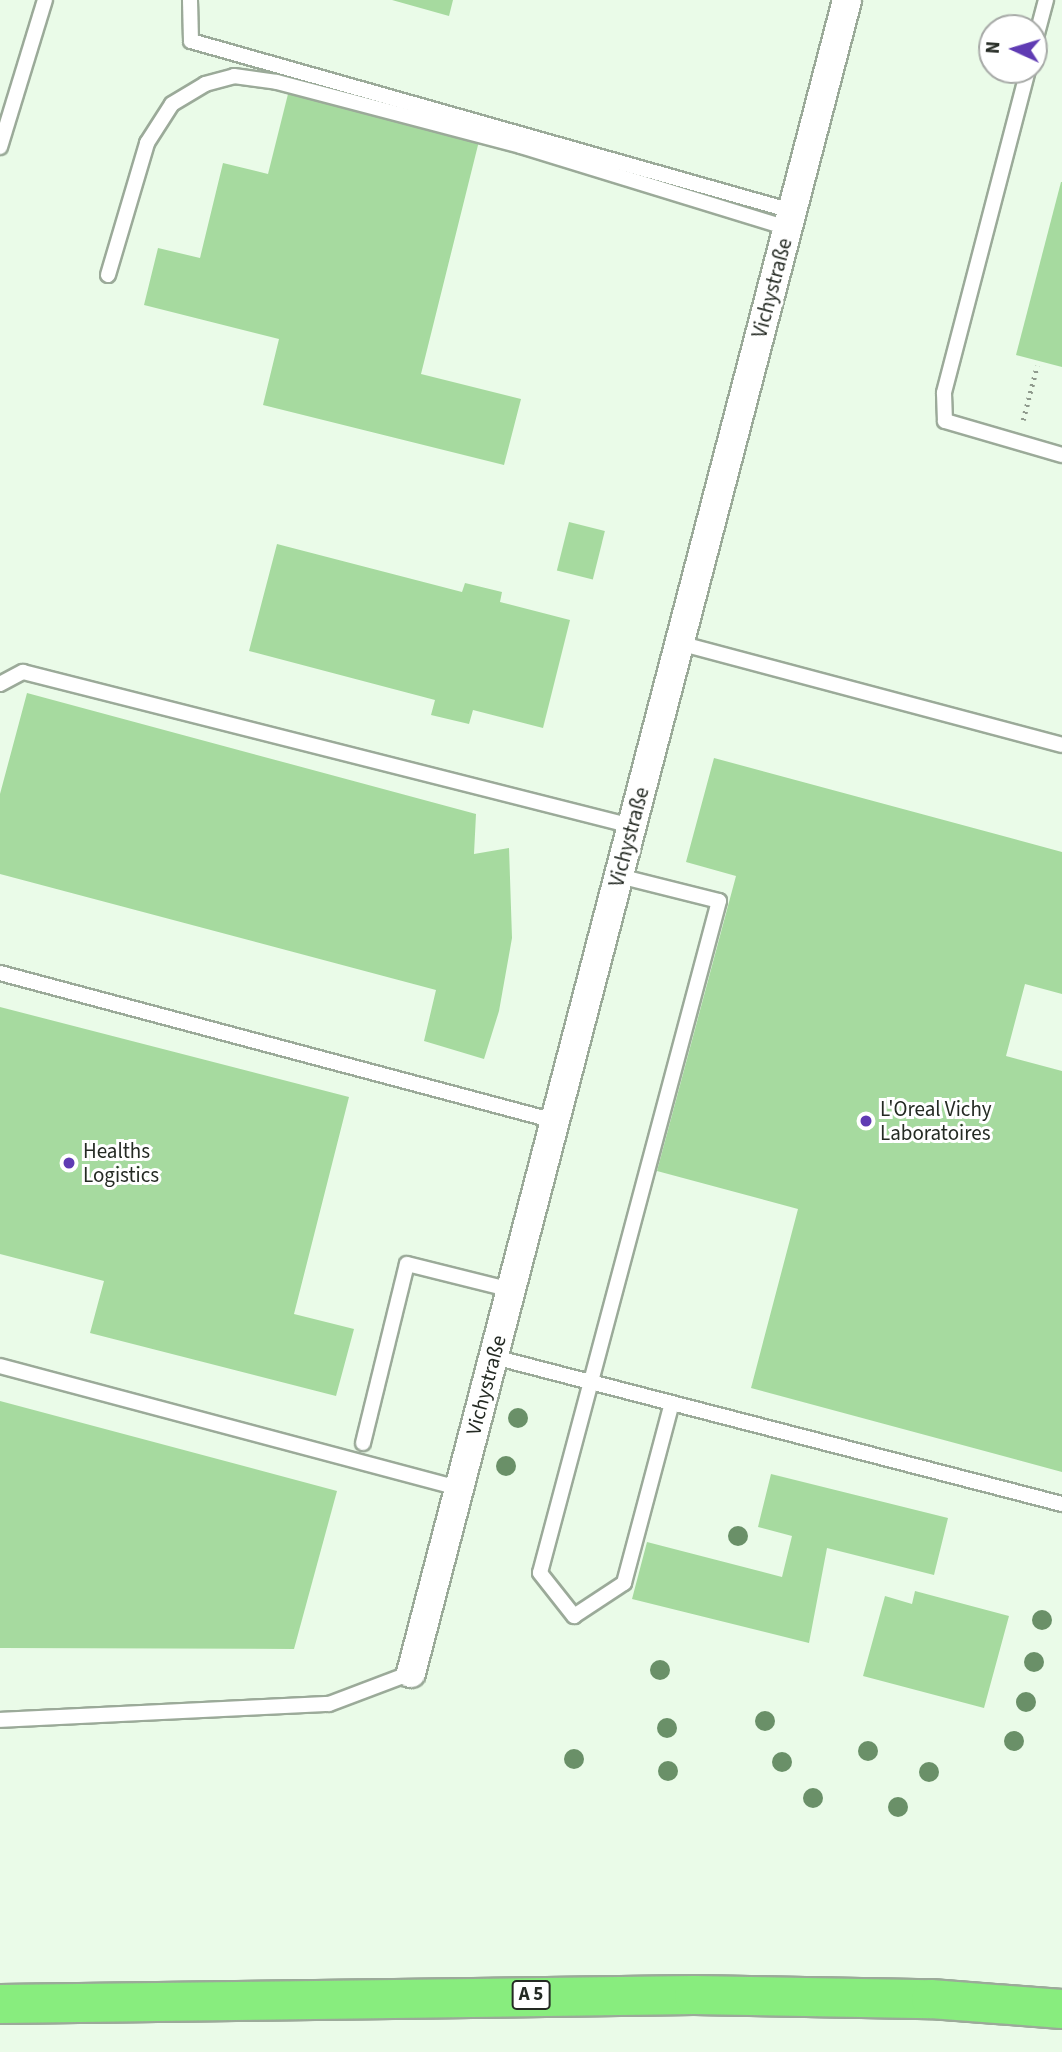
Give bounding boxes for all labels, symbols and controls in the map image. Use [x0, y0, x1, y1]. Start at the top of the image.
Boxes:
north arrow [978, 14, 1048, 84]
text: N [980, 40, 1007, 55]
street label: Vichystraße [747, 235, 797, 341]
street label: Vichystraße [604, 784, 654, 890]
place label: L'Oreal Vichy Laboratoires [880, 1096, 992, 1146]
marker: L'Oreal Vichy Laboratoires [858, 1113, 874, 1129]
place label: Healths Logistics [83, 1138, 159, 1188]
marker: Healths Logistics [61, 1155, 77, 1171]
street label: Vichystraße [461, 1332, 511, 1438]
road number: A 5 [510, 1980, 552, 2010]

